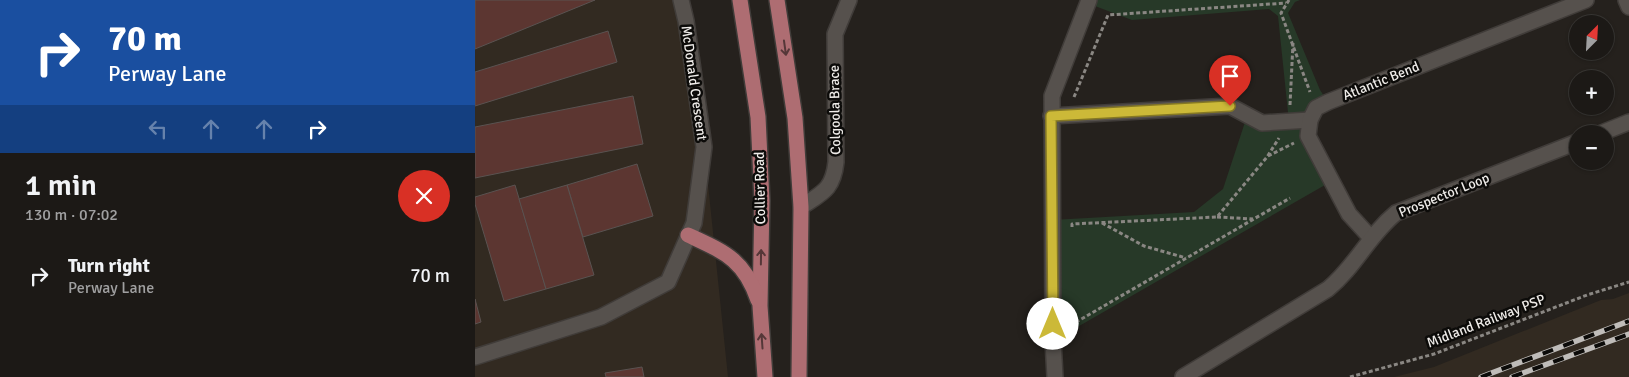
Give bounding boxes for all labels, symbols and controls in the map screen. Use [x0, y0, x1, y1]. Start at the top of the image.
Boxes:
north arrow [1569, 15, 1614, 60]
map controls [1569, 15, 1614, 170]
text: 70 m [108, 17, 182, 60]
icon: right [25, 20, 90, 85]
street label: McDonald Crescent [678, 24, 711, 142]
one-way arrow [780, 40, 790, 56]
pin [1209, 55, 1251, 106]
street label: Atlantic Bend [1340, 58, 1422, 104]
text: Perway Lane [108, 60, 227, 87]
icon: arrive [1216, 62, 1244, 90]
street label: Colgoola Brace [826, 65, 844, 155]
button: + [1569, 70, 1614, 115]
icon: left [144, 115, 172, 143]
icon: ahead [197, 115, 225, 143]
icon: ahead [250, 115, 278, 143]
icon: right [303, 115, 331, 143]
button: − [1569, 125, 1614, 170]
street label: Collier Road [751, 152, 769, 224]
text: 1 min [25, 167, 97, 204]
street label: Prospector Loop [1396, 169, 1492, 221]
button: close [398, 170, 450, 222]
text: 130 m · 07:02 [25, 205, 118, 225]
one-way arrow [756, 249, 766, 266]
text: Turn right [68, 254, 150, 278]
icon: right [25, 262, 53, 290]
text: 70 m [410, 264, 450, 288]
text: Perway Lane [68, 278, 154, 298]
street label: Midland Railway PSP [1424, 291, 1548, 351]
position arrow [1026, 297, 1078, 349]
one-way arrow [758, 334, 767, 350]

